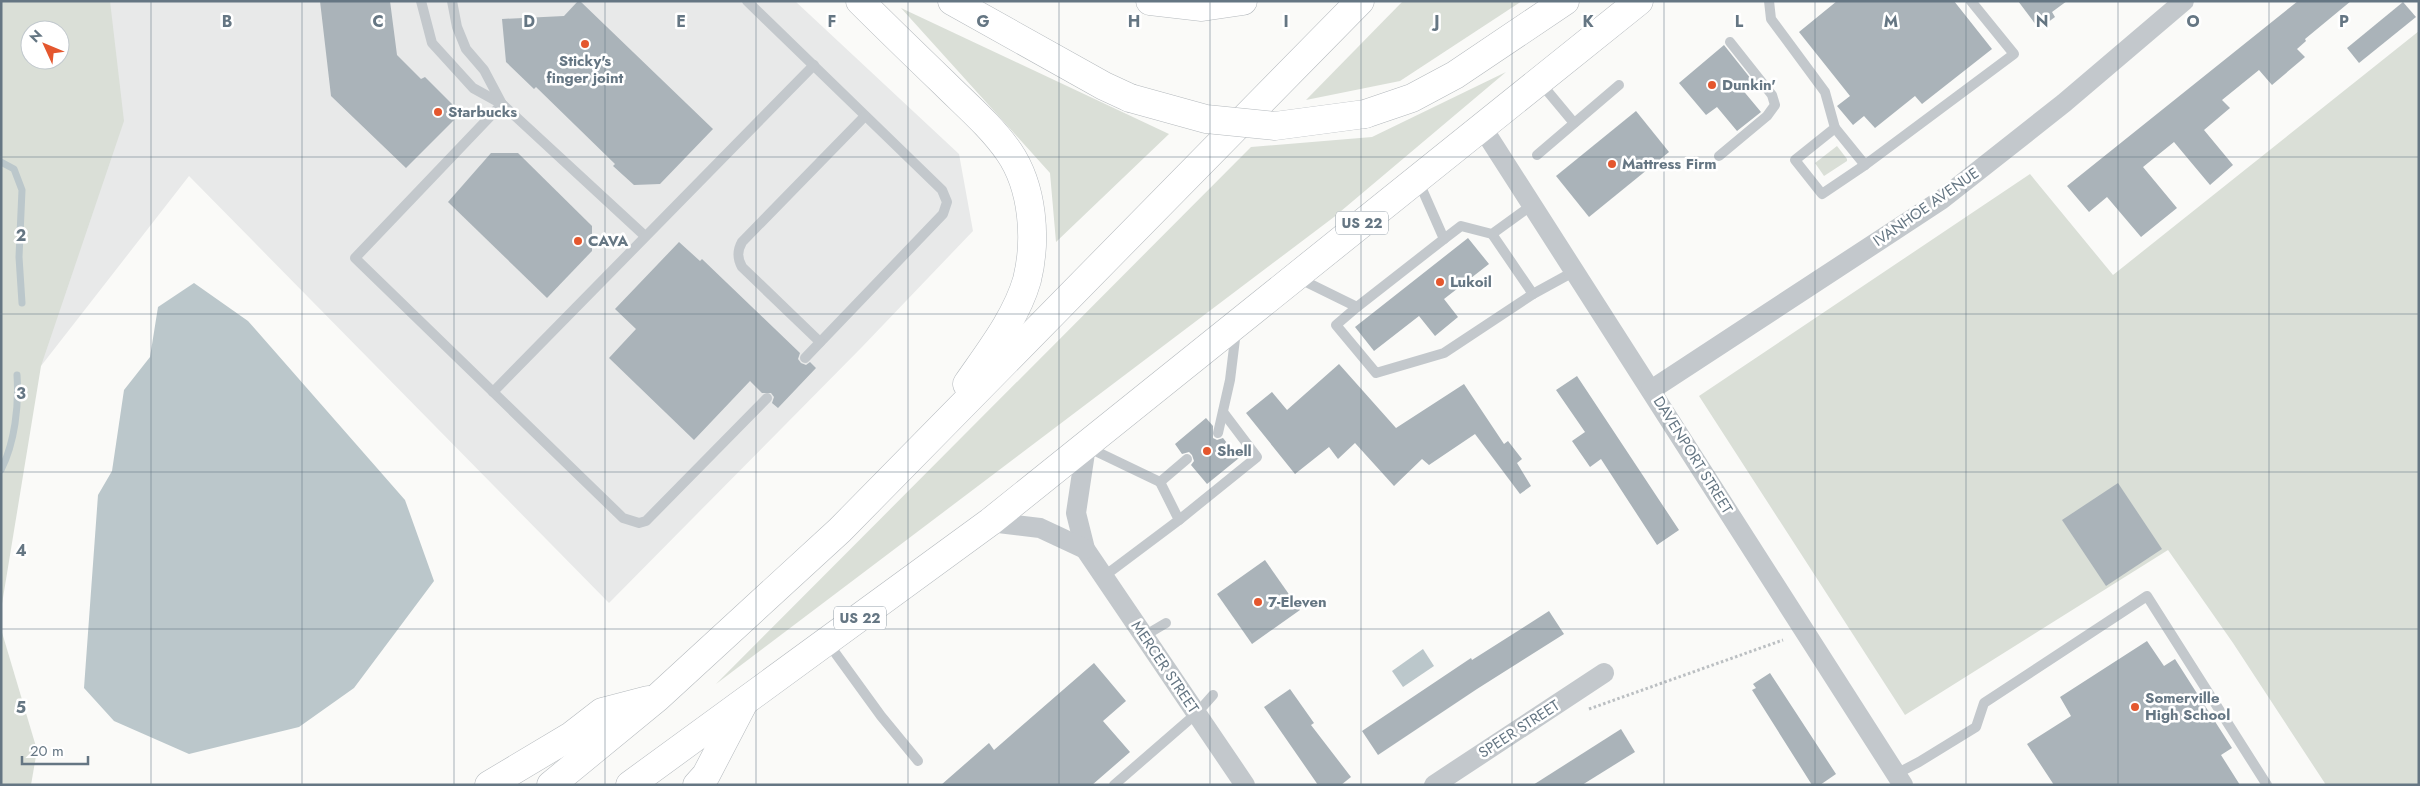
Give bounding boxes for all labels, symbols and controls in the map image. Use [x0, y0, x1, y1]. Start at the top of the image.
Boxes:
text: B [222, 10, 232, 33]
text: C [372, 10, 384, 33]
text: D [523, 10, 535, 33]
text: E [676, 10, 686, 33]
text: F [828, 10, 836, 33]
text: G [976, 10, 990, 33]
text: H [1128, 10, 1140, 33]
text: I [1283, 10, 1289, 33]
text: J [1431, 10, 1440, 33]
text: K [1582, 10, 1594, 33]
text: L [1735, 10, 1744, 33]
text: M [1884, 10, 1898, 33]
text: N [2036, 10, 2048, 33]
text: O [2186, 10, 2200, 33]
text: P [2339, 10, 2349, 33]
north arrow [20, 20, 70, 70]
text: N [25, 25, 47, 47]
marker: Sticky's finger joint [579, 38, 591, 50]
place label: Sticky's finger joint [547, 50, 624, 89]
place label: Dunkin' [1722, 74, 1776, 96]
marker: Dunkin' [1706, 79, 1718, 91]
place label: Starbucks [448, 101, 517, 123]
marker: Starbucks [432, 106, 444, 118]
place label: Mattress Firm [1622, 153, 1717, 175]
marker: Mattress Firm [1606, 158, 1618, 170]
street label: IVANHOE AVENUE [1869, 162, 1983, 252]
road number: US 22 [1336, 212, 1388, 234]
text: 2 [16, 224, 26, 247]
place label: CAVA [588, 230, 629, 252]
marker: CAVA [572, 235, 584, 247]
place label: Lukoil [1450, 271, 1492, 293]
marker: Lukoil [1434, 276, 1446, 288]
text: 3 [16, 382, 26, 405]
street label: DAVENPORT STREET [1648, 392, 1738, 518]
place label: Shell [1217, 440, 1252, 462]
marker: Shell [1201, 445, 1213, 457]
text: 4 [15, 539, 27, 562]
place label: 7-Eleven [1268, 591, 1327, 613]
marker: 7-Eleven [1252, 596, 1264, 608]
road number: US 22 [834, 606, 886, 630]
street label: MERCER STREET [1126, 616, 1204, 718]
place label: Somerville High School [2145, 687, 2230, 726]
street label: SPEER STREET [1474, 694, 1564, 764]
text: 5 [16, 696, 26, 719]
marker: Somerville High School [2129, 701, 2141, 713]
scale bar [22, 734, 89, 766]
text: 20 m [30, 740, 64, 762]

